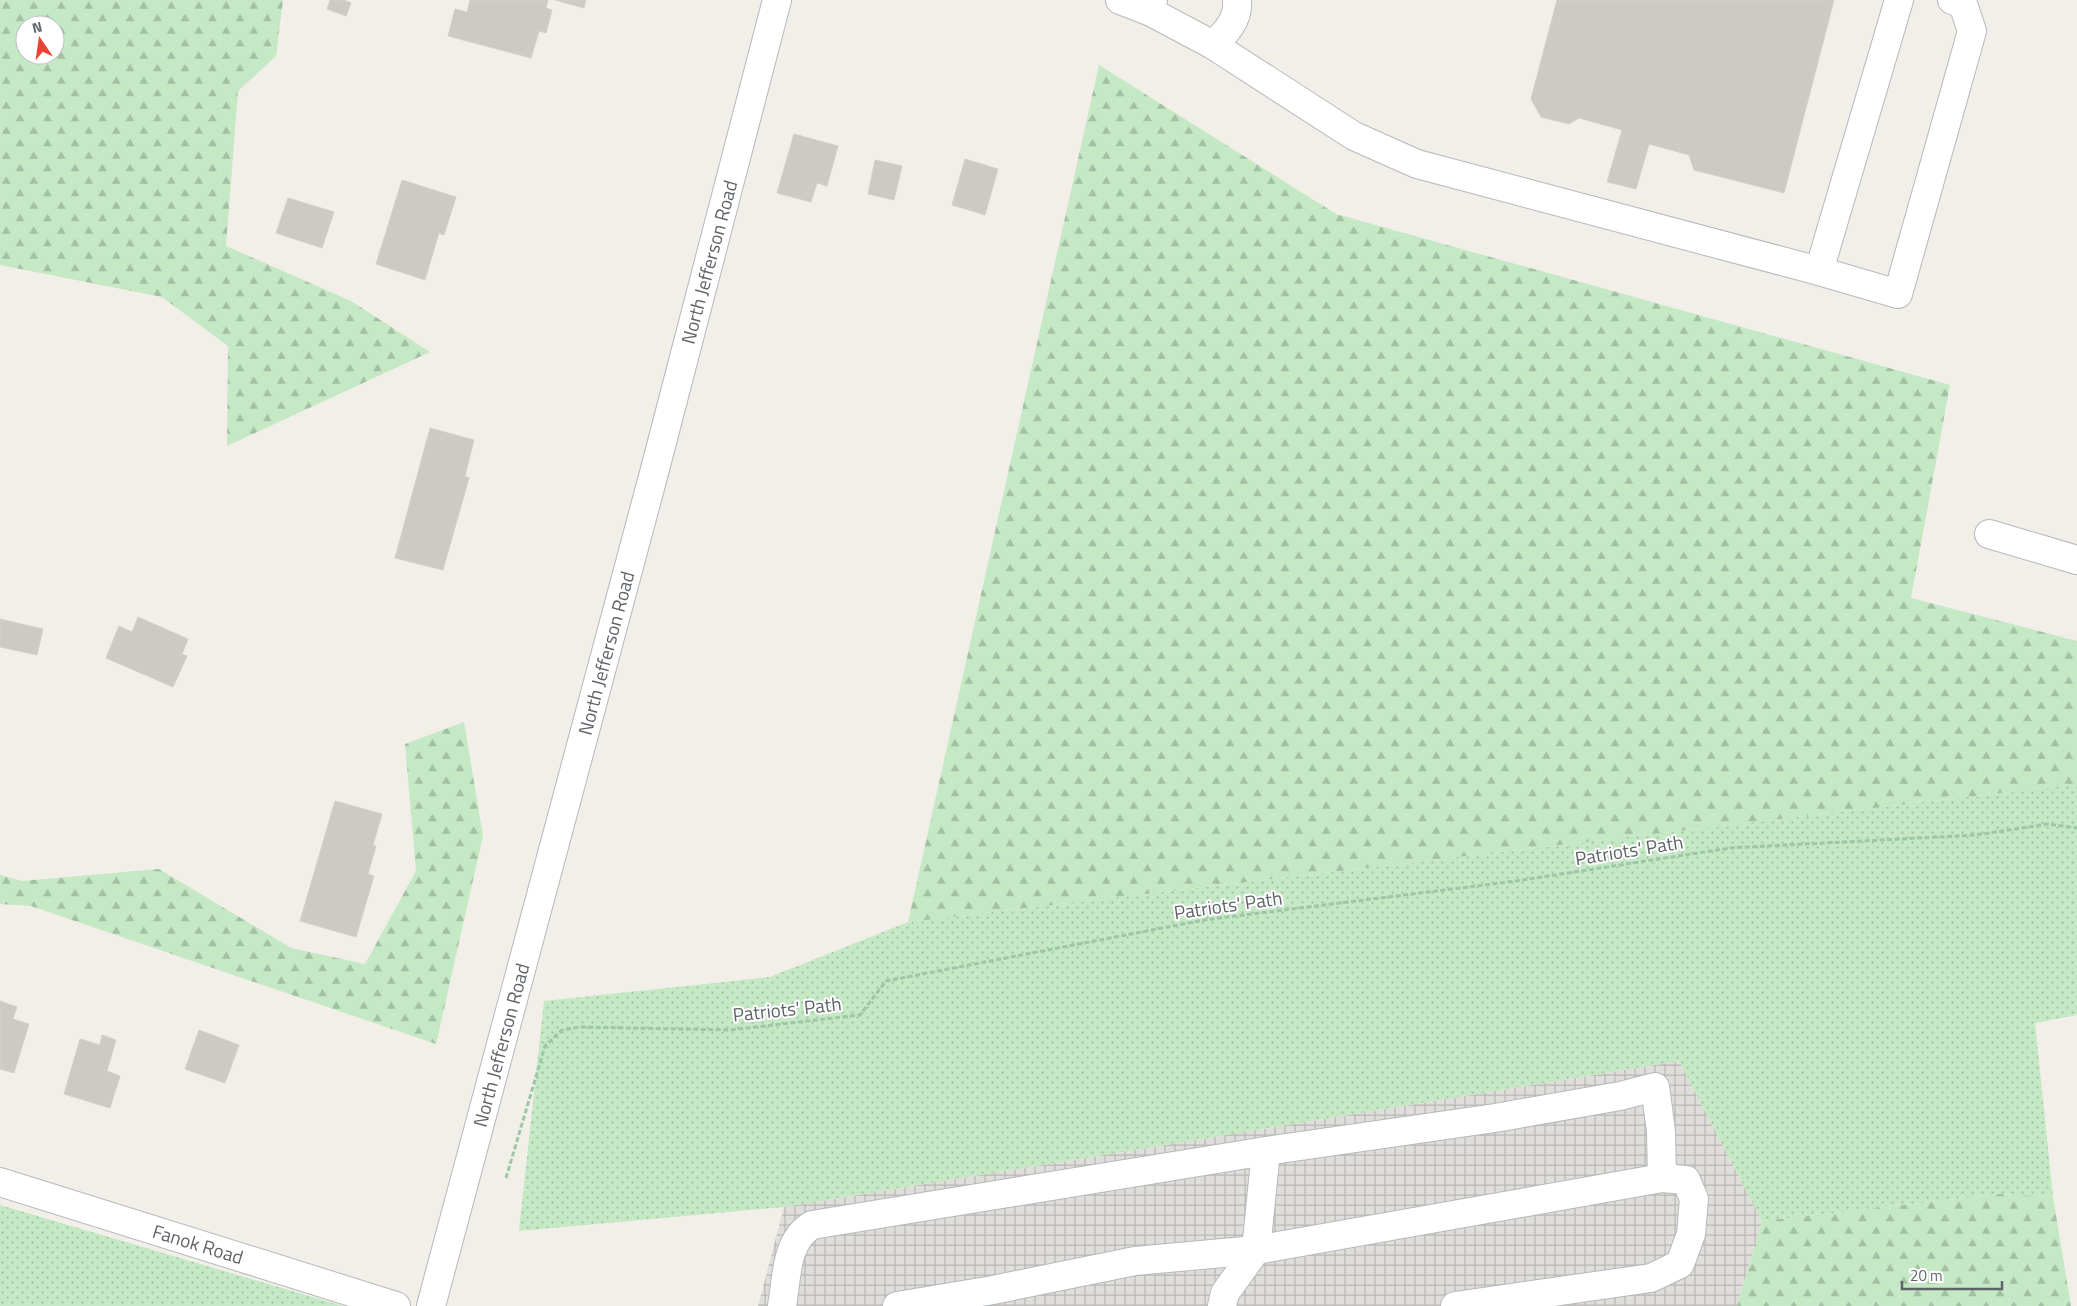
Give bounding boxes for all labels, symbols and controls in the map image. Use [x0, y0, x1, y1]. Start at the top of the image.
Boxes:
north arrow [15, 15, 65, 65]
text: N [30, 16, 44, 38]
street label: North Jefferson Road [673, 177, 744, 347]
street label: North Jefferson Road [570, 568, 641, 738]
street label: Patriots' Path [1573, 827, 1685, 872]
street label: Patriots' Path [1172, 883, 1284, 926]
street label: North Jefferson Road [465, 960, 536, 1130]
street label: Patriots' Path [731, 988, 843, 1029]
street label: Fanok Road [149, 1216, 247, 1271]
scale bar [1902, 1258, 2002, 1290]
text: 20 m [1910, 1264, 1943, 1287]

